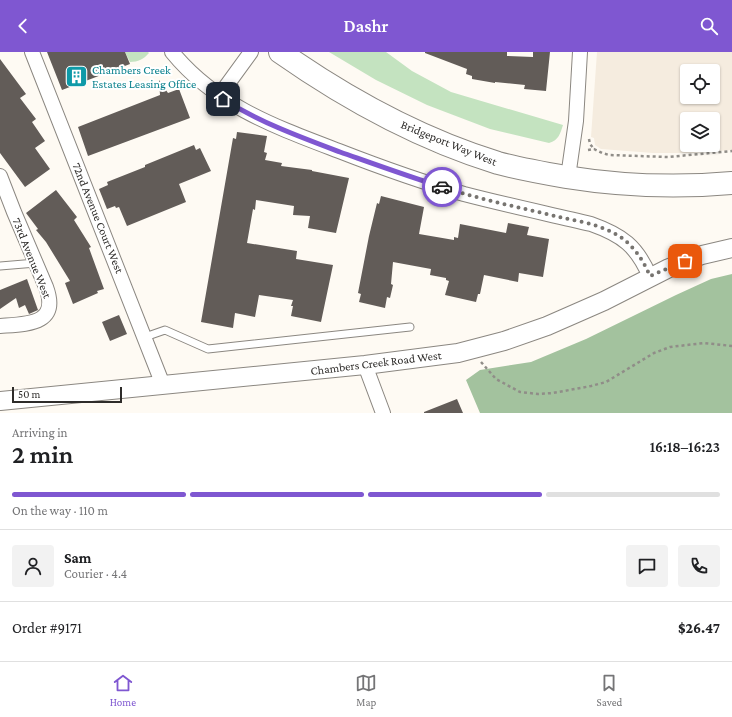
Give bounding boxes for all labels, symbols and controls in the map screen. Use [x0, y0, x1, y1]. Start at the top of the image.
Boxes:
icon: back [12, 15, 34, 37]
icon: search [698, 15, 720, 37]
text: Dashr [344, 16, 389, 36]
place label: Chambers Creek Estates Leasing Office [92, 63, 196, 91]
building icon: Chambers Creek Estates Leasing Office [64, 64, 90, 90]
map controls [680, 64, 720, 152]
button: locate [680, 64, 720, 104]
pin [206, 82, 240, 116]
icon: home [212, 88, 234, 110]
button: layers [680, 112, 720, 152]
street label: Bridgeport Way West [399, 117, 500, 169]
street label: 72nd Avenue Court West [69, 161, 127, 276]
courier [422, 167, 462, 207]
icon: car [431, 176, 453, 198]
street label: 73rd Avenue West [9, 216, 55, 301]
pin [668, 244, 702, 278]
icon: bag [674, 250, 696, 272]
street label: Chambers Creek Road West [310, 348, 443, 378]
scale bar [12, 385, 122, 404]
text: 50 m [18, 388, 40, 400]
text: Arriving in [12, 425, 68, 440]
text: 16:18–16:23 [650, 439, 720, 455]
text: 2 min [12, 440, 73, 469]
text: On the way · 110 m [12, 503, 108, 518]
button: person [12, 545, 54, 587]
button: chat [626, 545, 668, 587]
button: phone [678, 545, 720, 587]
text: Sam [64, 550, 92, 566]
text: Courier · 4.4 [64, 566, 127, 581]
text: Order #9171 [12, 620, 82, 636]
text: $26.47 [678, 620, 720, 636]
tab: Home [110, 672, 136, 708]
tab: Map [355, 672, 377, 708]
tab: Saved [597, 672, 622, 708]

